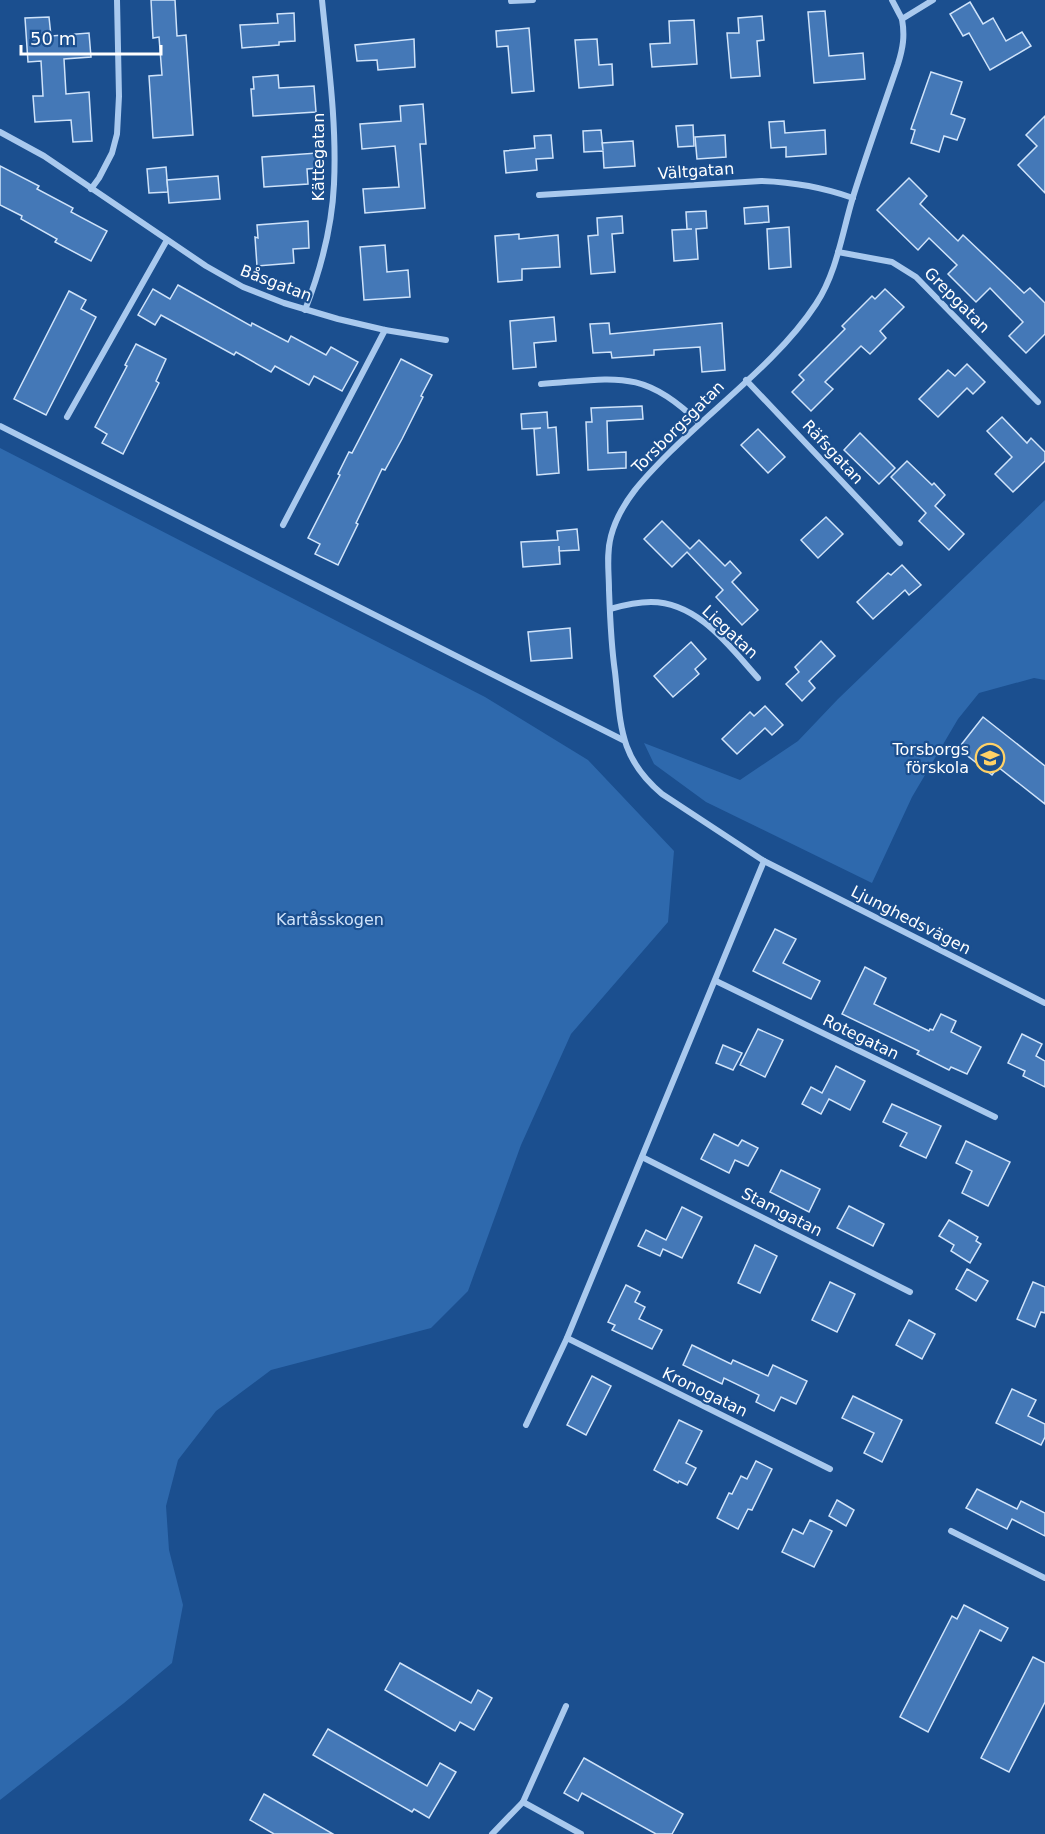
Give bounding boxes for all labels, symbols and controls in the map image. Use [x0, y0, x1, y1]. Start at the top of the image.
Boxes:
scale bar [21, 18, 160, 56]
text: 50 m [30, 28, 76, 49]
street label: Kättegatan [309, 113, 328, 201]
street label: Vältgatan [657, 159, 735, 183]
street label: Båsgatan [237, 261, 315, 305]
street label: Grepgatan [920, 263, 994, 337]
street label: Torsborgsgatan [627, 377, 728, 478]
street label: Räfsgatan [799, 416, 867, 488]
street label: Liegatan [698, 601, 762, 663]
place label: Torsborgs förskola [892, 740, 969, 777]
school or university icon: Torsborgs förskola [974, 742, 1006, 774]
street label: Ljunghedsvägen [848, 882, 974, 958]
park label: Kartåsskogen [276, 910, 384, 929]
street label: Rotegatan [820, 1010, 902, 1064]
street label: Stamgatan [738, 1184, 826, 1240]
street label: Kronogatan [659, 1363, 751, 1421]

